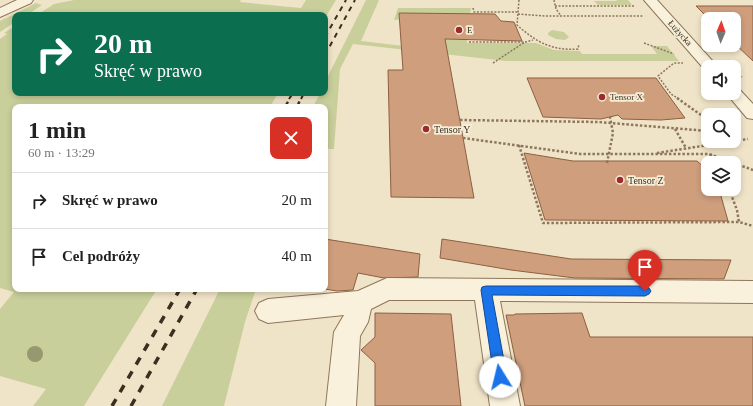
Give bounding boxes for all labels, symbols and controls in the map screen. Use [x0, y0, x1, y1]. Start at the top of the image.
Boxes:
north arrow [701, 12, 741, 52]
map controls [701, 12, 741, 196]
street label: Łużycka [666, 18, 694, 48]
marker: E [454, 25, 464, 35]
place label: E [467, 25, 473, 35]
icon: right [28, 28, 80, 80]
text: 20 m [94, 28, 152, 59]
button: sound [701, 60, 741, 100]
text: Skręć w prawo [94, 61, 202, 81]
marker: Tensor X [597, 92, 607, 102]
place label: Tensor X [610, 92, 644, 102]
button: search [701, 108, 741, 148]
text: 1 min [28, 117, 86, 143]
button: close [270, 117, 312, 159]
marker: Tensor Y [421, 124, 431, 134]
place label: Tensor Y [434, 124, 470, 135]
text: 60 m · 13:29 [28, 145, 95, 160]
button: layers [701, 156, 741, 196]
marker: Tensor Z [615, 175, 625, 185]
place label: Tensor Z [628, 175, 664, 186]
icon: right [28, 190, 50, 212]
text: Skręć w prawo [62, 192, 158, 208]
text: 20 m [282, 192, 312, 208]
icon: arrive [28, 246, 50, 268]
text: Cel podróży [62, 248, 140, 264]
text: 40 m [282, 248, 312, 264]
pin [628, 250, 662, 291]
icon: arrive [634, 256, 656, 278]
position arrow [479, 356, 521, 398]

